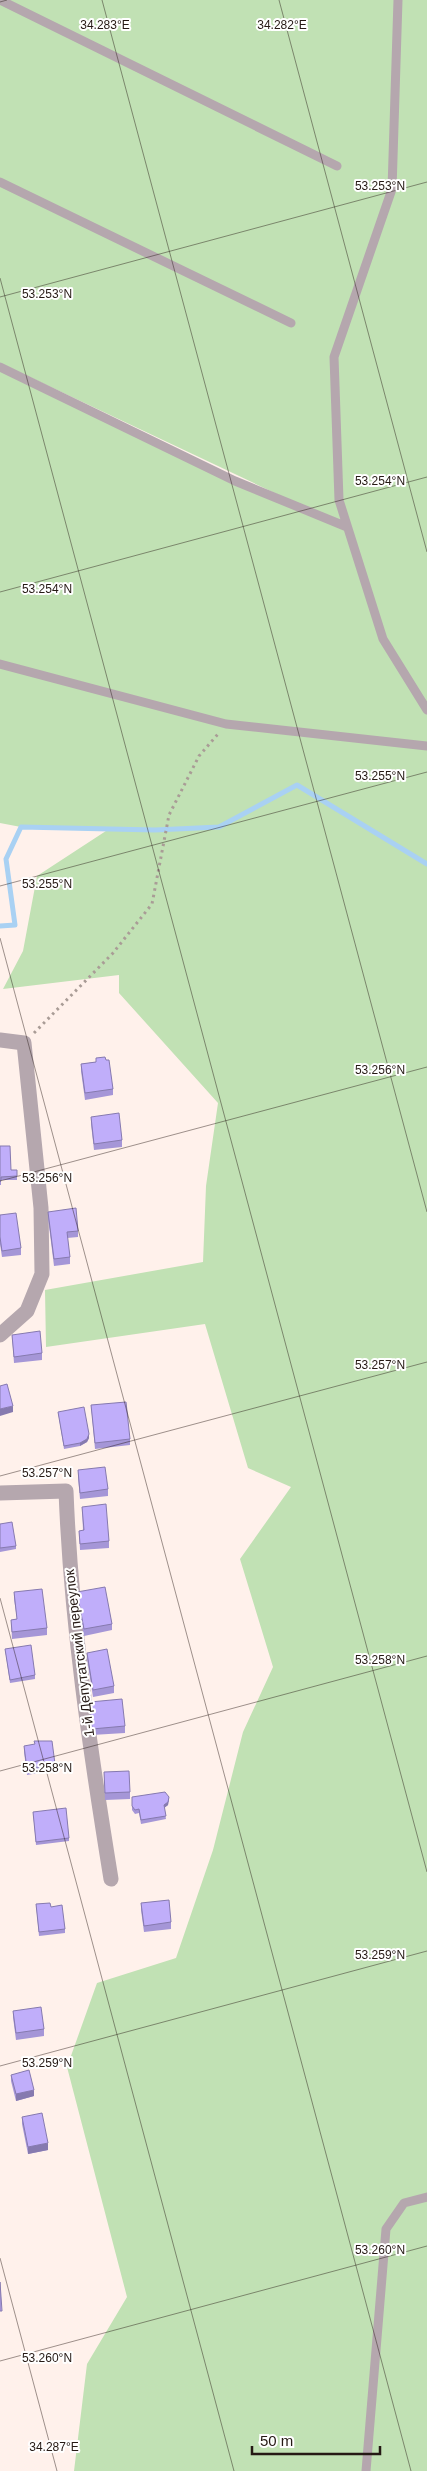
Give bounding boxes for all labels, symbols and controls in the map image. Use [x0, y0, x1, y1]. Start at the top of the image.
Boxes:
text: 34.283°E [80, 18, 130, 32]
text: 34.282°E [257, 18, 307, 32]
text: 53.253°N [355, 179, 405, 193]
text: 53.253°N [22, 287, 72, 301]
text: 53.254°N [355, 474, 405, 488]
text: 53.254°N [22, 582, 72, 596]
text: 53.255°N [355, 769, 405, 783]
text: 53.255°N [22, 877, 72, 891]
text: 53.256°N [355, 1063, 405, 1077]
text: 53.256°N [22, 1171, 72, 1185]
text: 53.257°N [355, 1358, 405, 1372]
text: 53.257°N [22, 1466, 72, 1480]
street label: 1-й Депутатский переулок [61, 1568, 97, 1738]
text: 53.258°N [355, 1653, 405, 1667]
text: 53.258°N [22, 1761, 72, 1775]
text: 53.259°N [355, 1948, 405, 1962]
text: 53.259°N [22, 2056, 72, 2070]
text: 53.260°N [355, 2243, 405, 2257]
text: 53.260°N [22, 2351, 72, 2365]
scale bar [252, 2424, 380, 2456]
text: 50 m [260, 2432, 293, 2449]
text: 34.287°E [29, 2440, 79, 2454]

